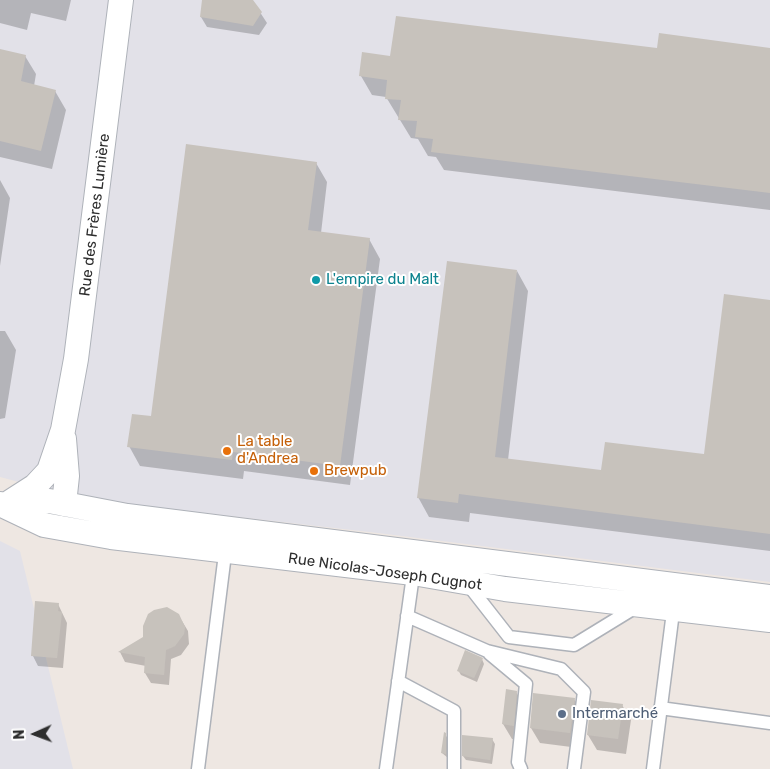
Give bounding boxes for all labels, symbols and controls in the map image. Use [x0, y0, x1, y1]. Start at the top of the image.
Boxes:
street label: Rue des Frères Lumière [76, 133, 114, 297]
place label: L'empire du Malt [326, 271, 439, 289]
marker: L'empire du Malt [310, 274, 322, 286]
place label: La table d'Andrea [237, 433, 298, 468]
marker: La table d'Andrea [221, 445, 233, 457]
place label: Brewpub [324, 462, 387, 480]
marker: Brewpub [308, 465, 320, 477]
street label: Rue Nicolas-Joseph Cugnot [287, 549, 483, 595]
place label: Intermarché [572, 705, 658, 723]
marker: Intermarché [556, 708, 568, 720]
north arrow [10, 709, 60, 759]
text: N [11, 729, 28, 740]

